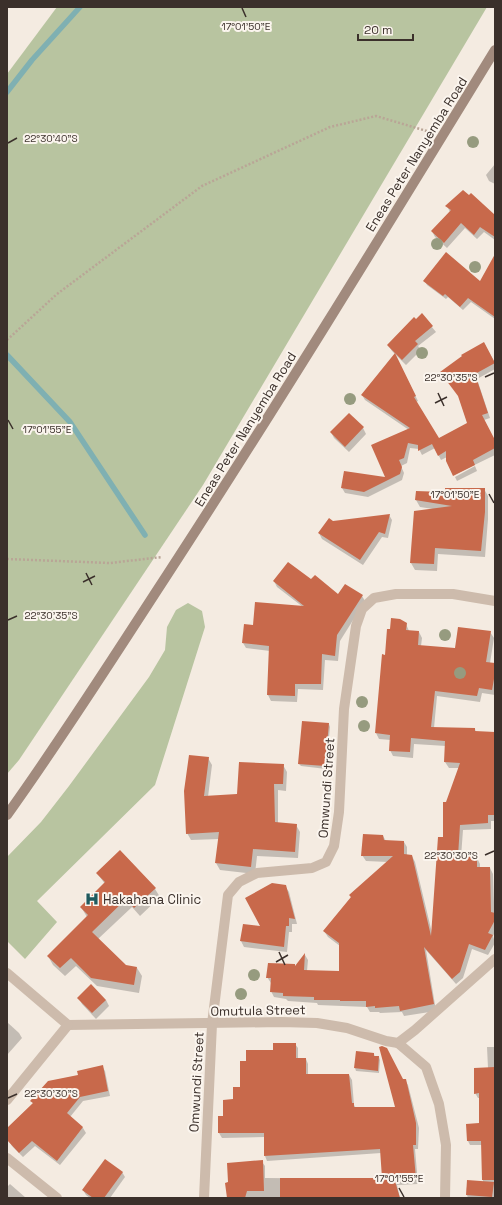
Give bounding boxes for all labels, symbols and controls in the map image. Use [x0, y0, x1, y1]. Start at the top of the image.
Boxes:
scale bar [358, 16, 413, 42]
text: 17°01'50"E [221, 20, 271, 33]
text: 20 m [364, 22, 392, 38]
street label: Eneas Peter Nanyemba Road [362, 74, 471, 235]
text: 22°30'40"S [24, 132, 78, 145]
street label: Eneas Peter Nanyemba Road [191, 349, 300, 510]
text: 22°30'35"S [424, 371, 478, 384]
text: 17°01'55"E [23, 423, 72, 436]
text: 17°01'50"E [430, 488, 480, 501]
text: 22°30'35"S [24, 609, 78, 622]
street label: Omwundi Street [315, 737, 338, 839]
text: 22°30'30"S [424, 849, 478, 862]
hospital icon: Hakahana Clinic [84, 891, 100, 907]
place label: Hakahana Clinic [103, 891, 201, 908]
street label: Omutula Street [210, 1001, 306, 1020]
street label: Omwundi Street [185, 1031, 208, 1133]
text: 22°30'30"S [24, 1087, 78, 1100]
text: 17°01'55"E [375, 1172, 424, 1185]

